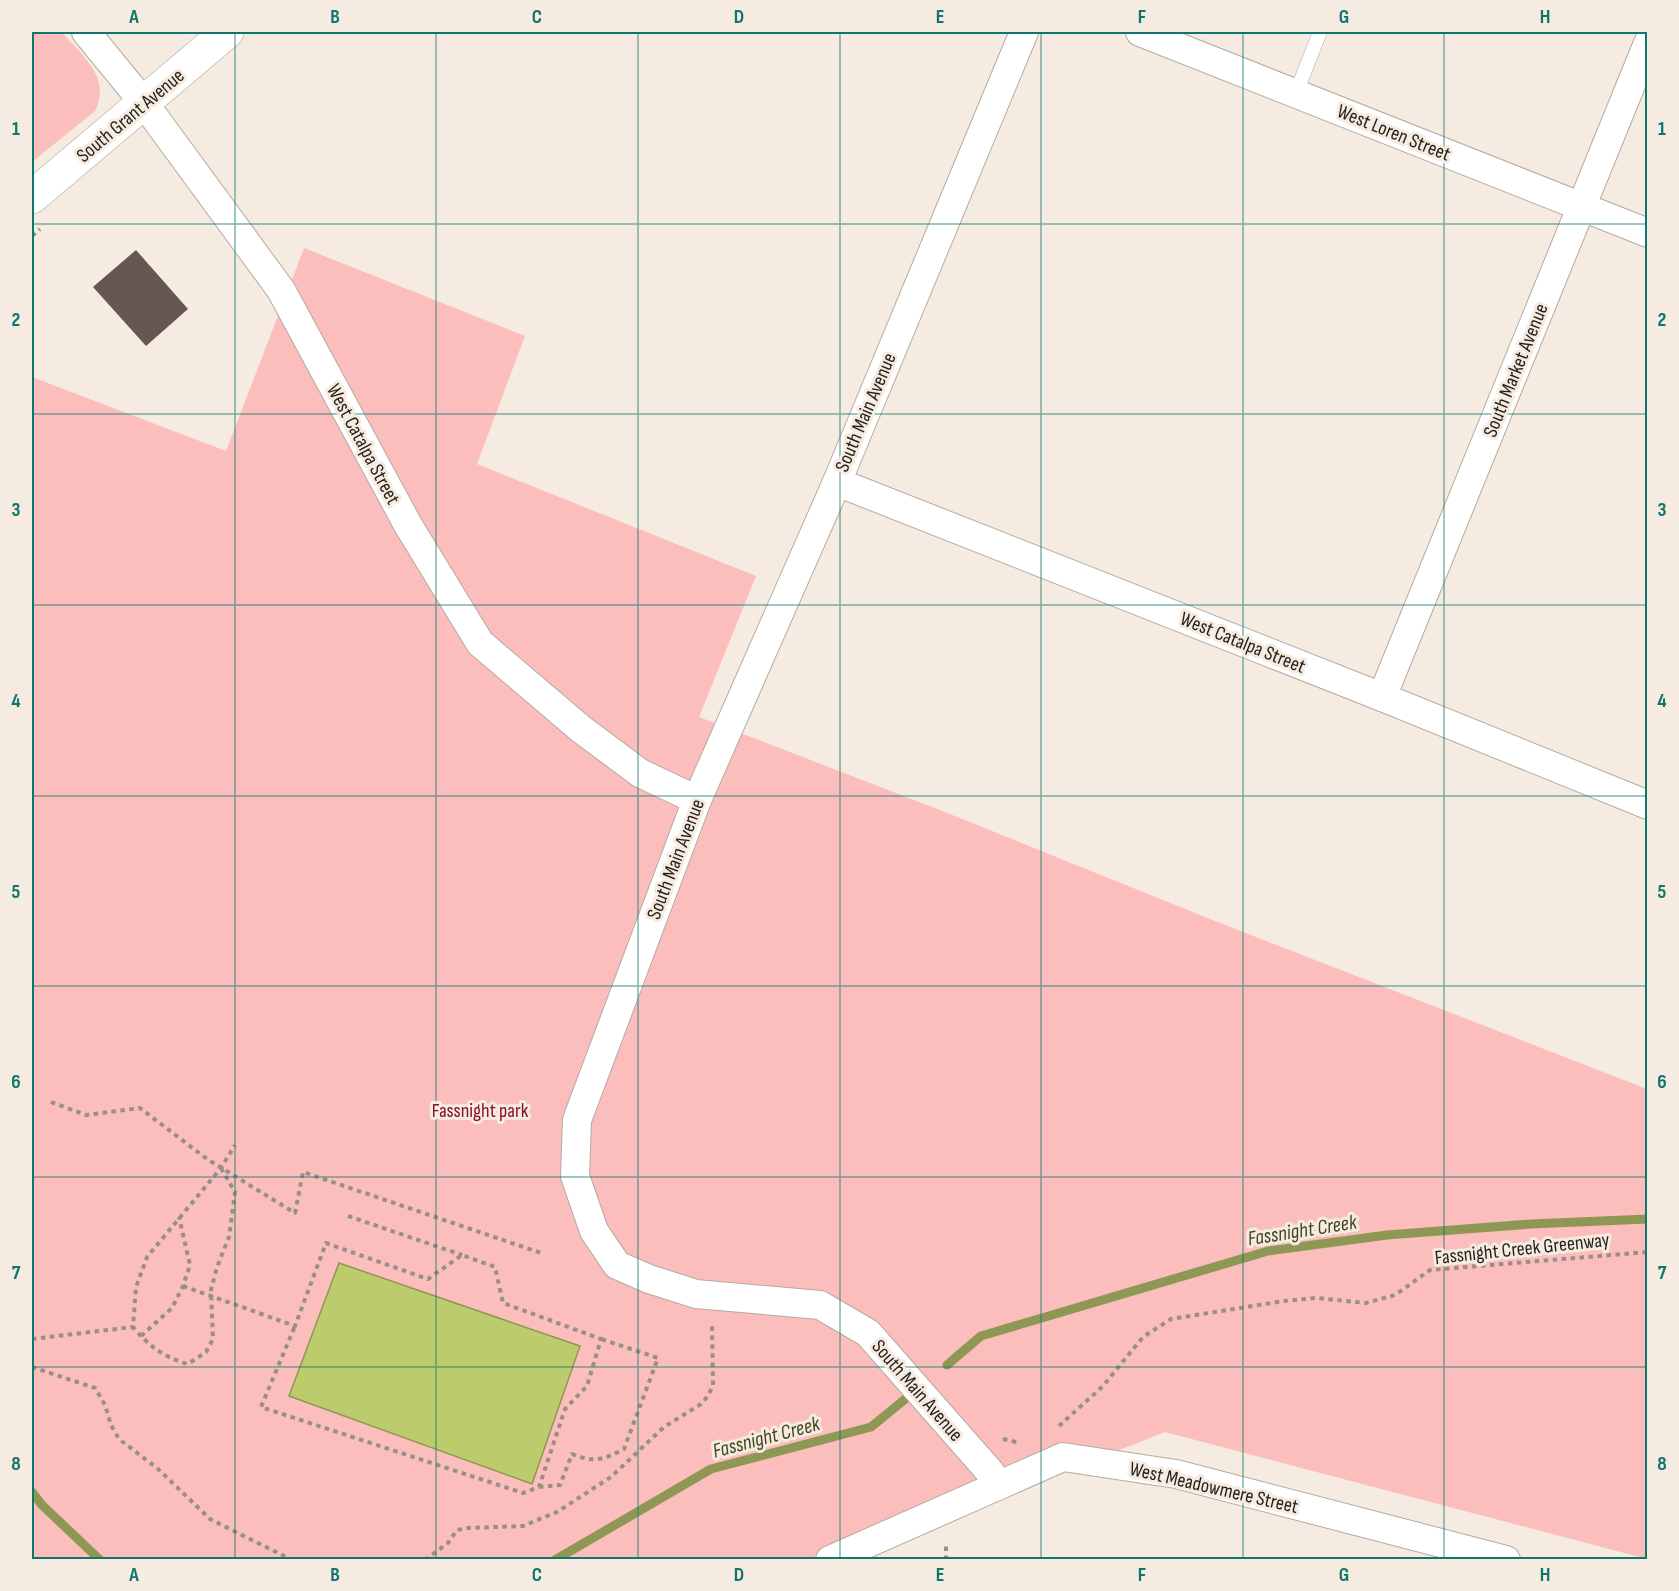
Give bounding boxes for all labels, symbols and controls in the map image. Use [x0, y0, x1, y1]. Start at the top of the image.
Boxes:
text: A [128, 5, 139, 29]
text: B [330, 5, 340, 29]
text: C [532, 5, 542, 29]
text: D [734, 5, 744, 29]
text: E [936, 5, 944, 29]
text: F [1138, 5, 1146, 29]
text: G [1339, 5, 1349, 29]
text: H [1540, 5, 1550, 29]
street label: South Grant Avenue [72, 64, 189, 168]
street label: West Loren Street [1333, 99, 1454, 167]
text: 1 [12, 117, 20, 141]
text: 1 [1658, 117, 1666, 141]
street label: South Market Avenue [1478, 300, 1554, 441]
text: 2 [12, 308, 20, 332]
text: 2 [1658, 308, 1666, 332]
street label: South Main Avenue [830, 349, 902, 476]
street label: West Catalpa Street [321, 380, 405, 509]
text: 3 [12, 498, 21, 522]
text: 3 [1658, 498, 1667, 522]
street label: West Catalpa Street [1176, 607, 1309, 679]
text: 4 [11, 689, 21, 713]
text: 4 [1657, 689, 1667, 713]
street label: South Main Avenue [642, 796, 710, 923]
text: 5 [12, 880, 21, 904]
text: 5 [1658, 880, 1667, 904]
text: 6 [11, 1070, 21, 1094]
text: 6 [1657, 1070, 1667, 1094]
park label: Fassnight park [432, 1099, 529, 1123]
water label: Fassnight Creek [1246, 1209, 1359, 1251]
street label: Fassnight Creek Greenway [1434, 1228, 1611, 1270]
text: 7 [12, 1261, 21, 1285]
text: 7 [1658, 1261, 1667, 1285]
street label: South Main Avenue [867, 1335, 968, 1446]
water label: Fassnight Creek [710, 1411, 824, 1464]
text: 8 [11, 1452, 21, 1476]
text: 8 [1657, 1452, 1667, 1476]
street label: West Meadowmere Street [1127, 1457, 1300, 1519]
text: A [128, 1563, 139, 1587]
text: B [330, 1563, 340, 1587]
text: C [532, 1563, 542, 1587]
text: D [734, 1563, 744, 1587]
text: E [936, 1563, 944, 1587]
text: F [1138, 1563, 1146, 1587]
text: G [1339, 1563, 1349, 1587]
text: H [1540, 1563, 1550, 1587]

